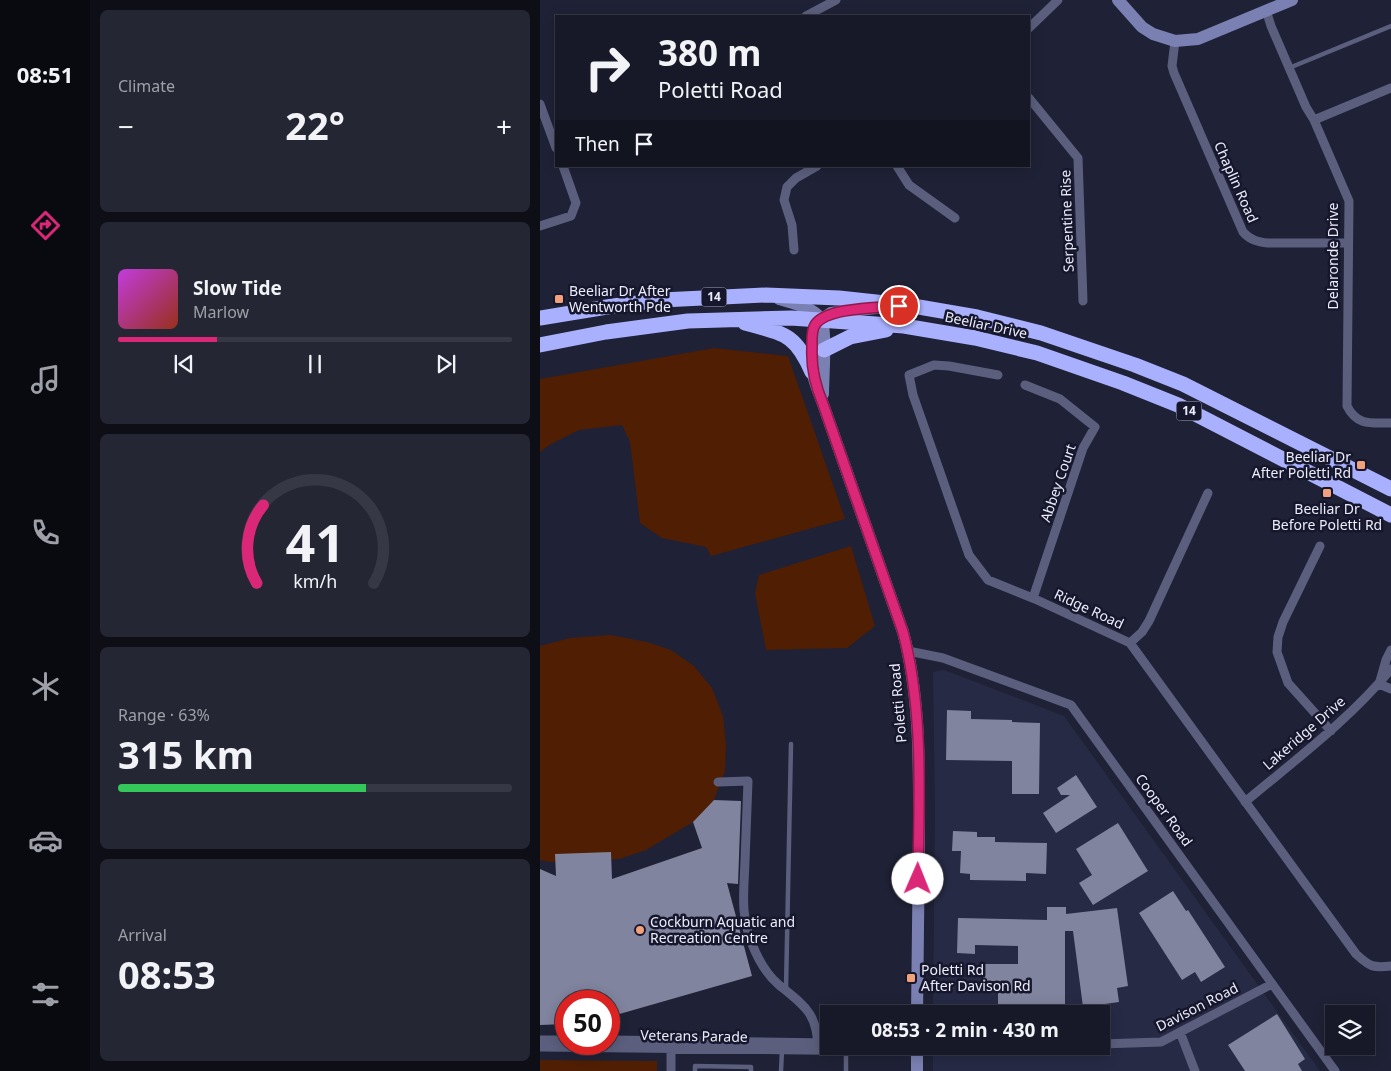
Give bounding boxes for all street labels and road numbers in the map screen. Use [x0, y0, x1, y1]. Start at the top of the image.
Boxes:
street label: Chaplin Road [1210, 138, 1263, 225]
street label: Serpentine Rise [1055, 169, 1078, 272]
street label: Delaronde Drive [1323, 202, 1342, 309]
road number: 14 [702, 288, 726, 306]
street label: Beeliar Drive [943, 306, 1029, 343]
road number: 14 [1176, 402, 1202, 421]
street label: Abbey Court [1035, 441, 1080, 524]
street label: Ridge Road [1051, 584, 1127, 633]
street label: Poletti Road [885, 663, 910, 743]
street label: Lakeridge Drive [1258, 691, 1349, 774]
street label: Cooper Road [1132, 770, 1197, 850]
street label: Davison Road [1152, 978, 1241, 1035]
street label: Veterans Parade [640, 1025, 748, 1046]

